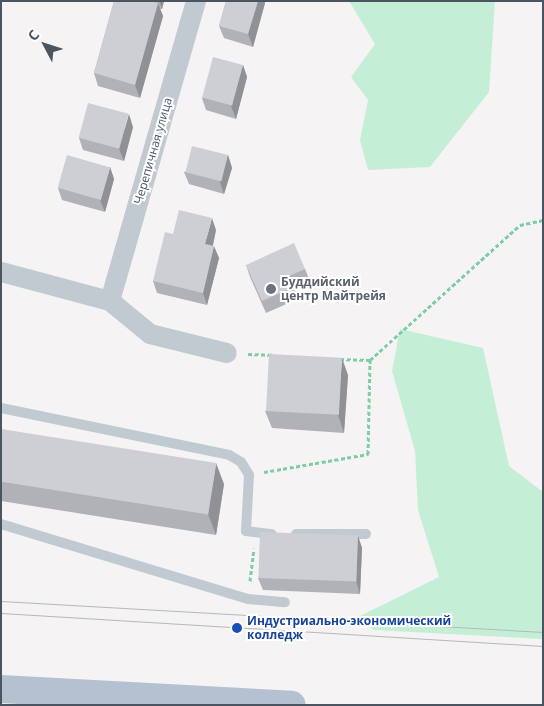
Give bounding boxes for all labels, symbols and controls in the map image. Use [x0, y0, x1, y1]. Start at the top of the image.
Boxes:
north arrow [20, 20, 70, 70]
text: С [23, 26, 43, 45]
street label: Черепичная улица [131, 96, 175, 206]
place label: Буддийский центр Майтрейя [281, 275, 386, 303]
marker: Буддийский центр Майтрейя [265, 283, 277, 295]
place label: Индустриально-экономический колледж [247, 614, 451, 642]
marker: Индустриально-экономический колледж [231, 622, 243, 634]

